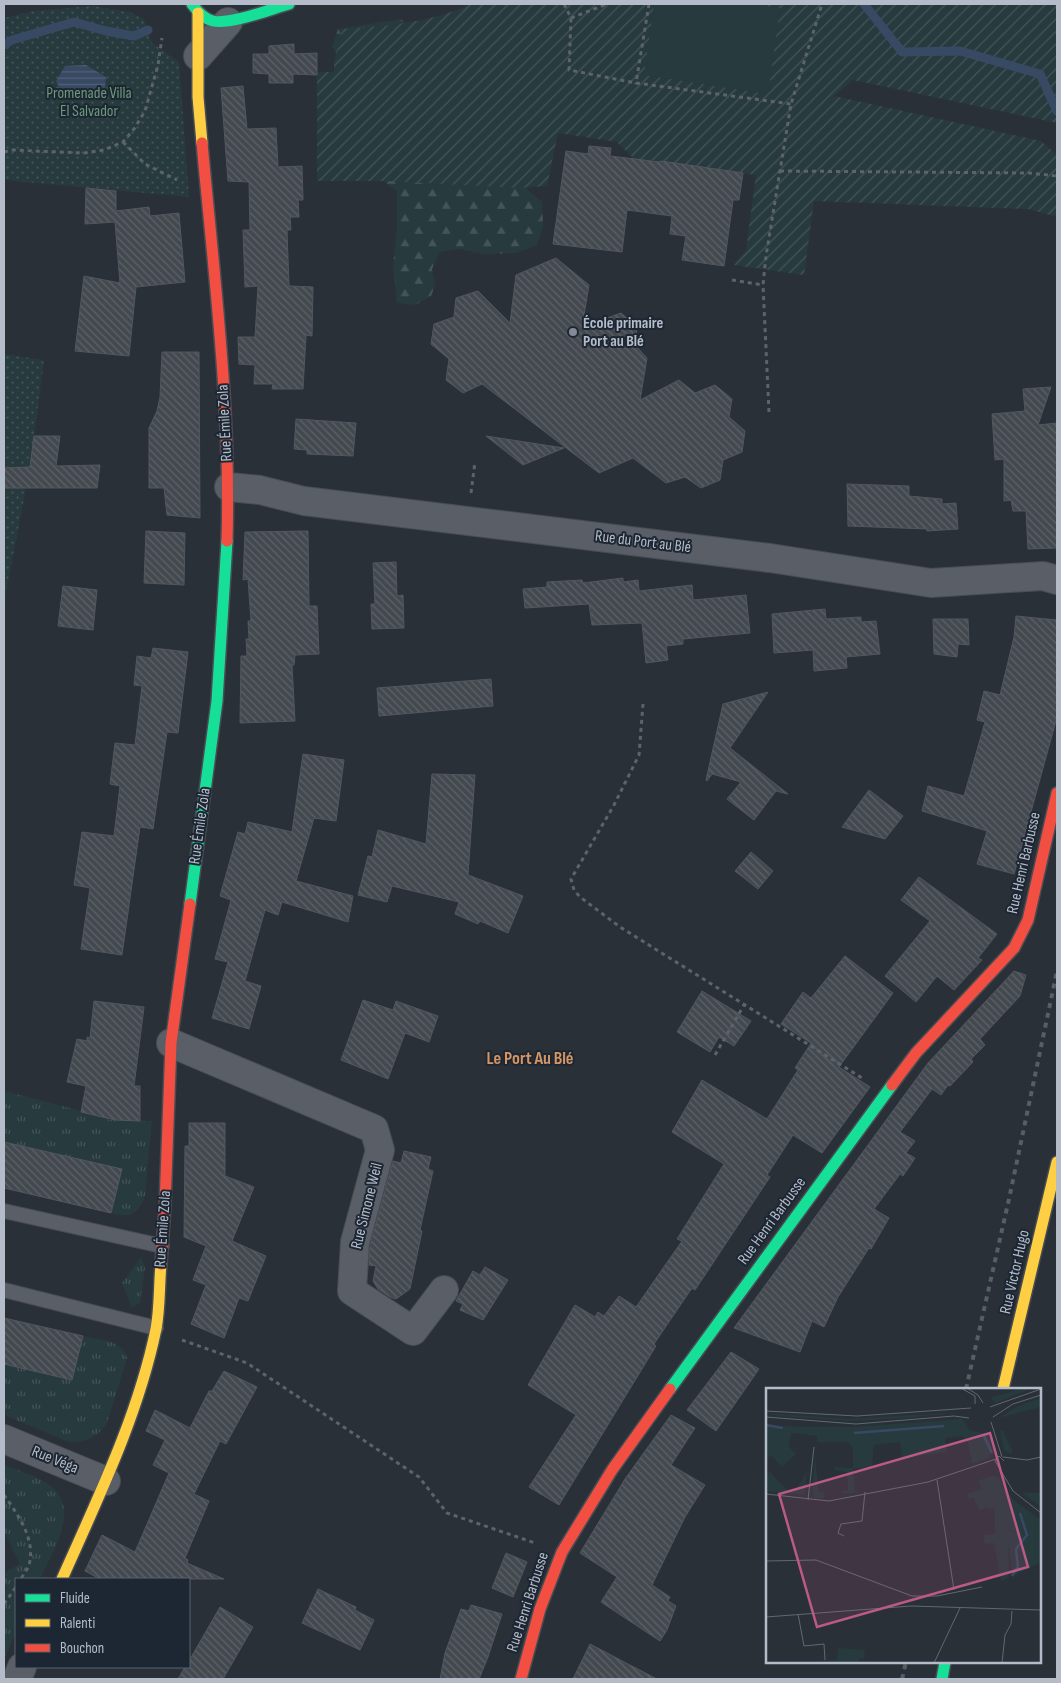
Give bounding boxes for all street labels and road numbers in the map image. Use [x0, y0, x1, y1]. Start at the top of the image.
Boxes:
street label: Rue Émile Zola [213, 384, 237, 462]
street label: Rue du Port au Blé [594, 527, 692, 557]
street label: Rue Émile Zola [185, 787, 215, 865]
street label: Rue Henri Barbusse [1003, 810, 1045, 916]
street label: Rue Simone Weil [347, 1161, 387, 1251]
street label: Rue Henri Barbusse [734, 1174, 810, 1268]
street label: Rue Émile Zola [151, 1190, 175, 1268]
street label: Rue Victor Hugo [996, 1228, 1034, 1316]
street label: Rue Véga [29, 1442, 81, 1478]
street label: Rue Henri Barbusse [503, 1550, 553, 1654]

